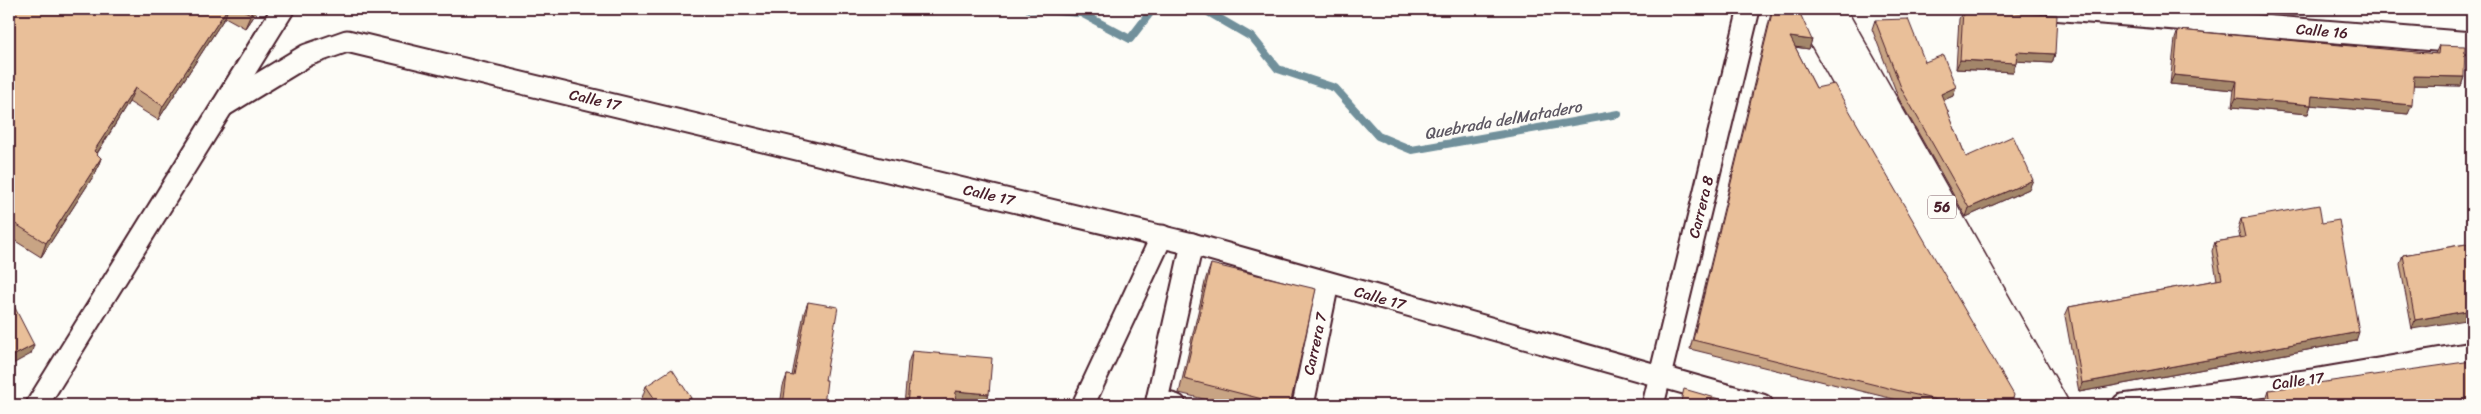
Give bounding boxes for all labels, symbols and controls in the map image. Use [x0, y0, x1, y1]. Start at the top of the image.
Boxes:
street label: Calle 16 [2295, 16, 2349, 46]
street label: Calle 17 [567, 81, 625, 119]
water label: Quebrada delMatadero [1422, 92, 1585, 148]
street label: Carrera 8 [1681, 173, 1721, 241]
street label: Calle 17 [961, 176, 1019, 214]
road number: 56 [1928, 196, 1956, 218]
street label: Calle 17 [1351, 278, 1410, 318]
street label: Carrera 7 [1296, 309, 1335, 378]
street label: Calle 17 [2270, 364, 2327, 397]

